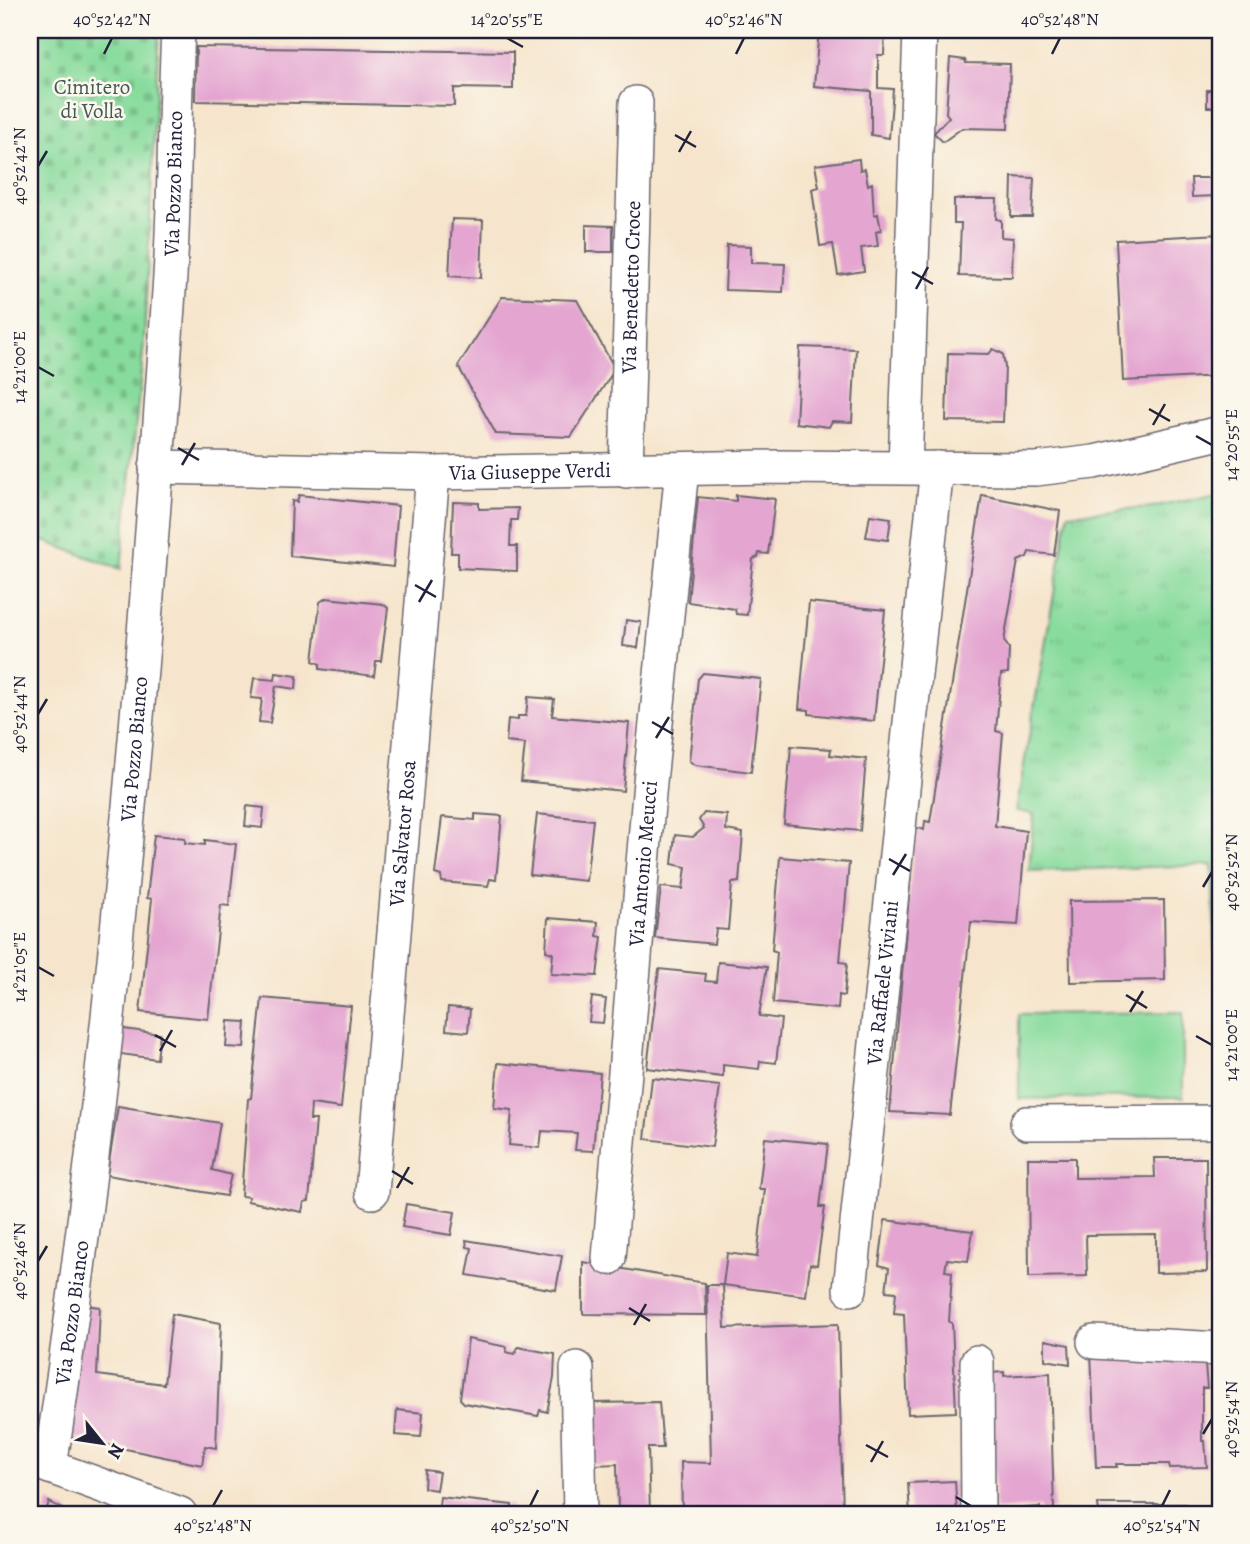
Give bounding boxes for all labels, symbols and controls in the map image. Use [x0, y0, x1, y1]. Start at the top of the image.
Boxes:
text: 40°52'42"N [73, 7, 151, 31]
text: 14°20'55"E [471, 7, 543, 31]
text: 40°52'46"N [705, 7, 783, 31]
text: 40°52'48"N [1021, 7, 1099, 31]
park label: Cimitero di Volla [54, 73, 130, 125]
street label: Via Pozzo Bianco [157, 110, 189, 258]
text: 40°52'42"N [7, 127, 31, 205]
street label: Via Benedetto Croce [615, 200, 647, 375]
text: 14°21'00"E [7, 331, 31, 403]
text: 14°20'55"E [1219, 409, 1243, 481]
street label: Via Giuseppe Verdi [448, 456, 611, 487]
text: 40°52'44"N [7, 675, 31, 753]
street label: Via Pozzo Bianco [114, 675, 154, 824]
street label: Via Salvator Rosa [382, 759, 423, 909]
street label: Via Antonio Meucci [622, 779, 664, 949]
text: 40°52'52"N [1219, 833, 1243, 911]
street label: Via Raffaele Viviani [860, 899, 905, 1068]
text: 14°21'05"E [7, 932, 31, 1002]
text: 14°21'00"E [1219, 1009, 1243, 1081]
text: 40°52'46"N [7, 1222, 31, 1300]
street label: Via Pozzo Bianco [48, 1239, 96, 1388]
text: 40°52'54"N [1219, 1381, 1243, 1457]
north arrow [66, 1408, 136, 1478]
text: N [101, 1439, 131, 1464]
text: 40°52'48"N [174, 1513, 252, 1537]
text: 40°52'50"N [491, 1513, 569, 1537]
text: 14°21'05"E [936, 1513, 1006, 1537]
text: 40°52'54"N [1124, 1513, 1200, 1537]

